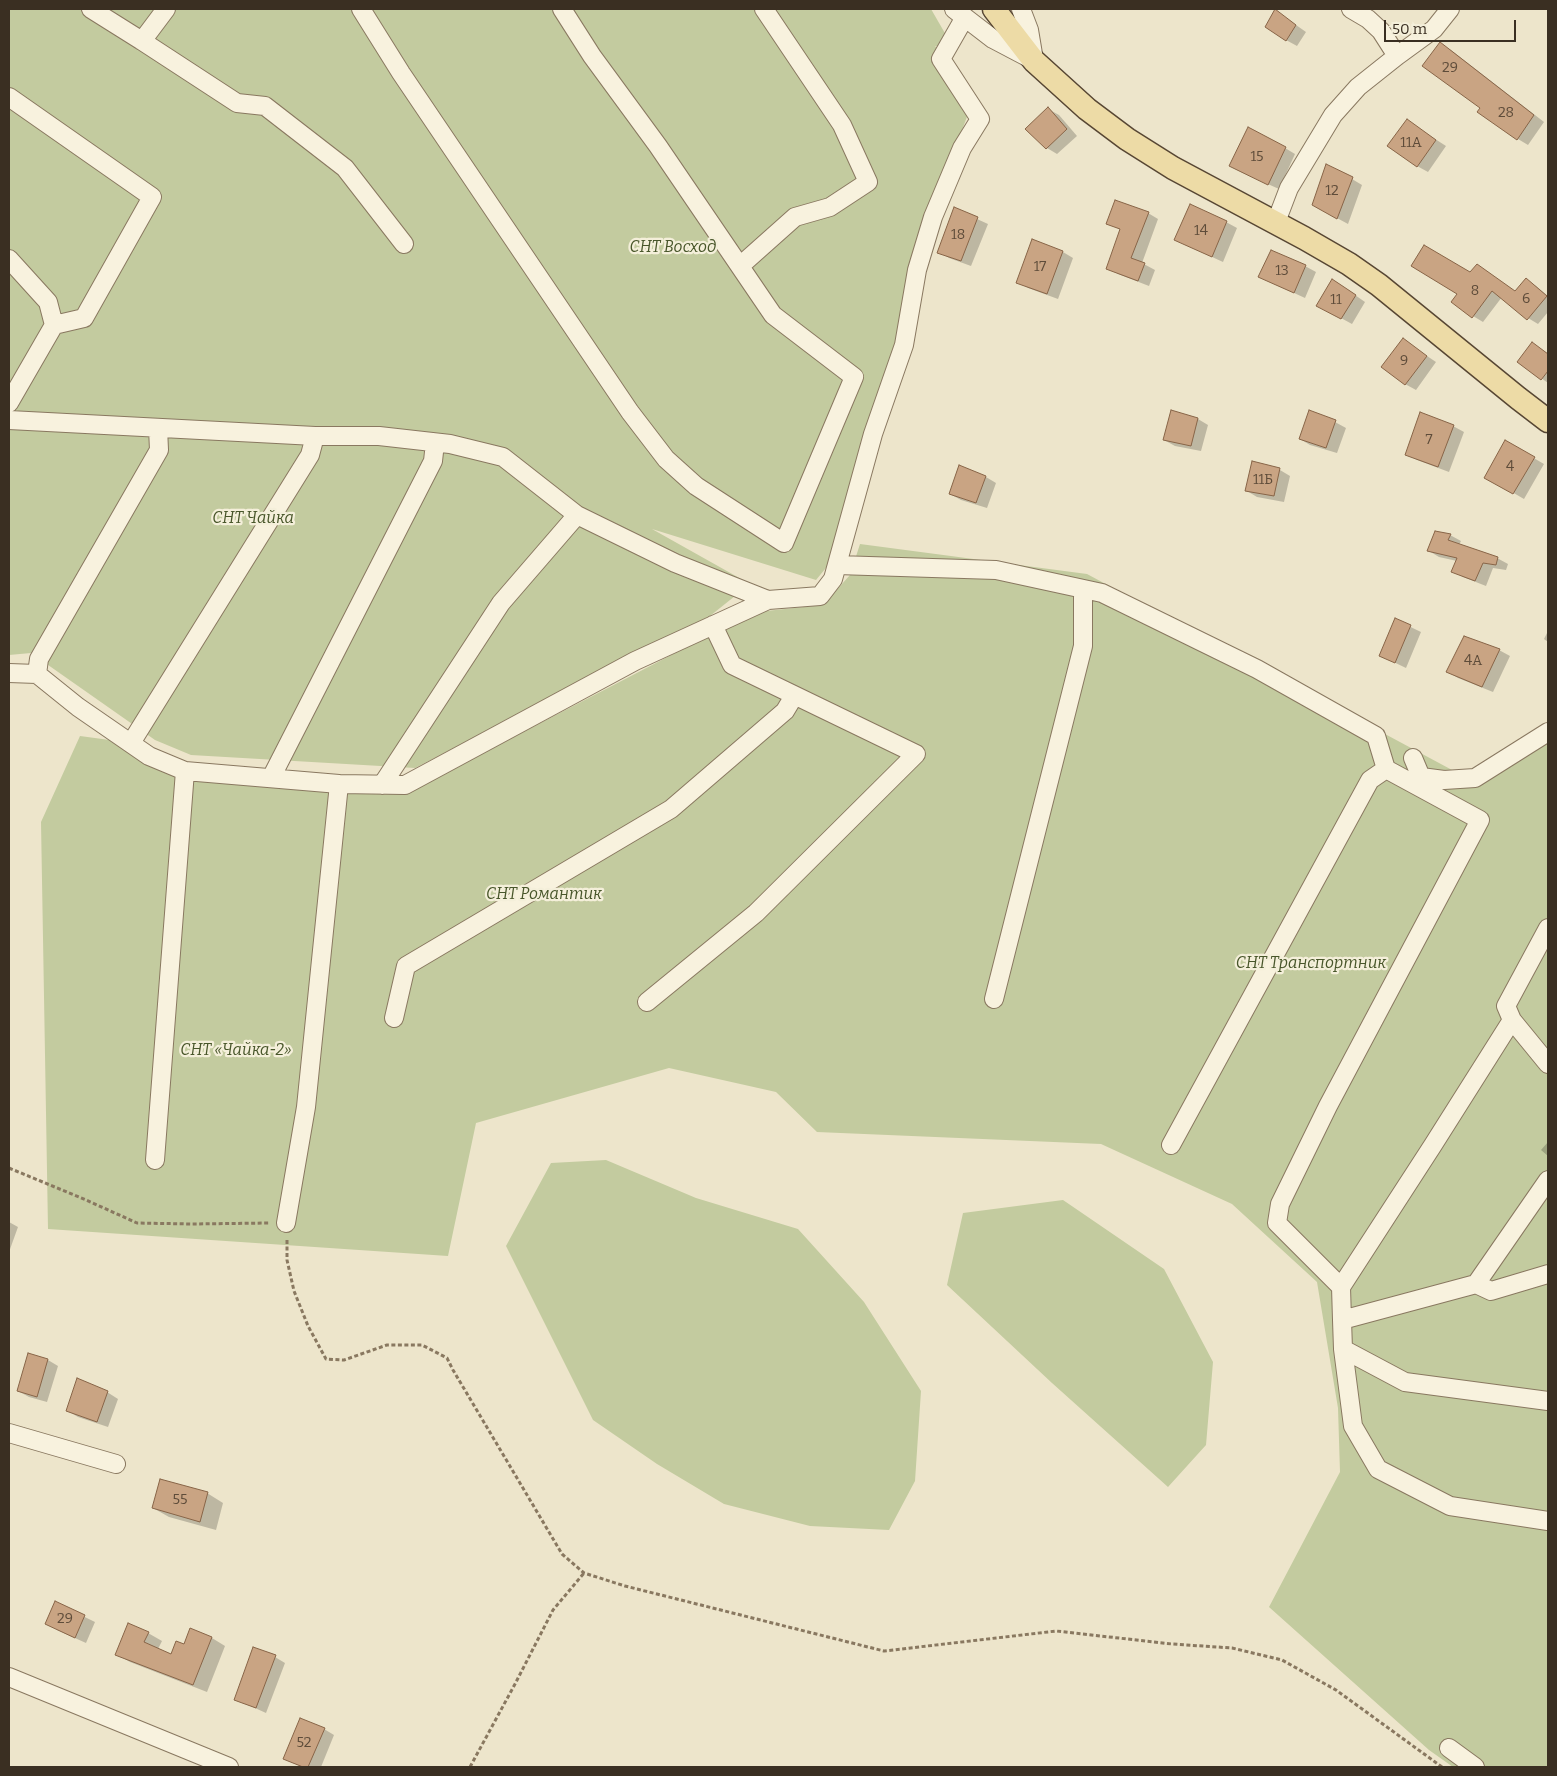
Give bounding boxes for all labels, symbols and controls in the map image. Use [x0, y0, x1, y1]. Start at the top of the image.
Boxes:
scale bar [1387, 10, 1520, 42]
text: 50 m [1392, 20, 1427, 38]
house number: 29 [1442, 60, 1458, 76]
house number: 28 [1498, 105, 1514, 121]
house number: 11А [1400, 135, 1422, 151]
house number: 15 [1250, 149, 1264, 165]
house number: 12 [1325, 183, 1339, 199]
house number: 14 [1194, 223, 1208, 239]
house number: 18 [951, 227, 965, 243]
park label: СНТ Восход [630, 238, 716, 258]
house number: 17 [1034, 259, 1046, 275]
house number: 13 [1275, 263, 1289, 279]
house number: 8 [1471, 283, 1479, 299]
house number: 6 [1522, 291, 1530, 307]
house number: 11 [1330, 292, 1342, 308]
house number: 9 [1400, 353, 1408, 369]
house number: 7 [1425, 432, 1433, 448]
house number: 4 [1506, 459, 1514, 475]
house number: 11Б [1253, 472, 1273, 488]
park label: СНТ Чайка [212, 509, 294, 529]
house number: 4А [1464, 653, 1482, 669]
park label: СНТ Романтик [486, 885, 602, 905]
park label: СНТ Транспортник [1236, 954, 1386, 974]
park label: СНТ «Чайка-2» [180, 1041, 292, 1061]
house number: 55 [173, 1492, 187, 1508]
house number: 29 [57, 1611, 73, 1627]
house number: 52 [297, 1735, 311, 1751]

